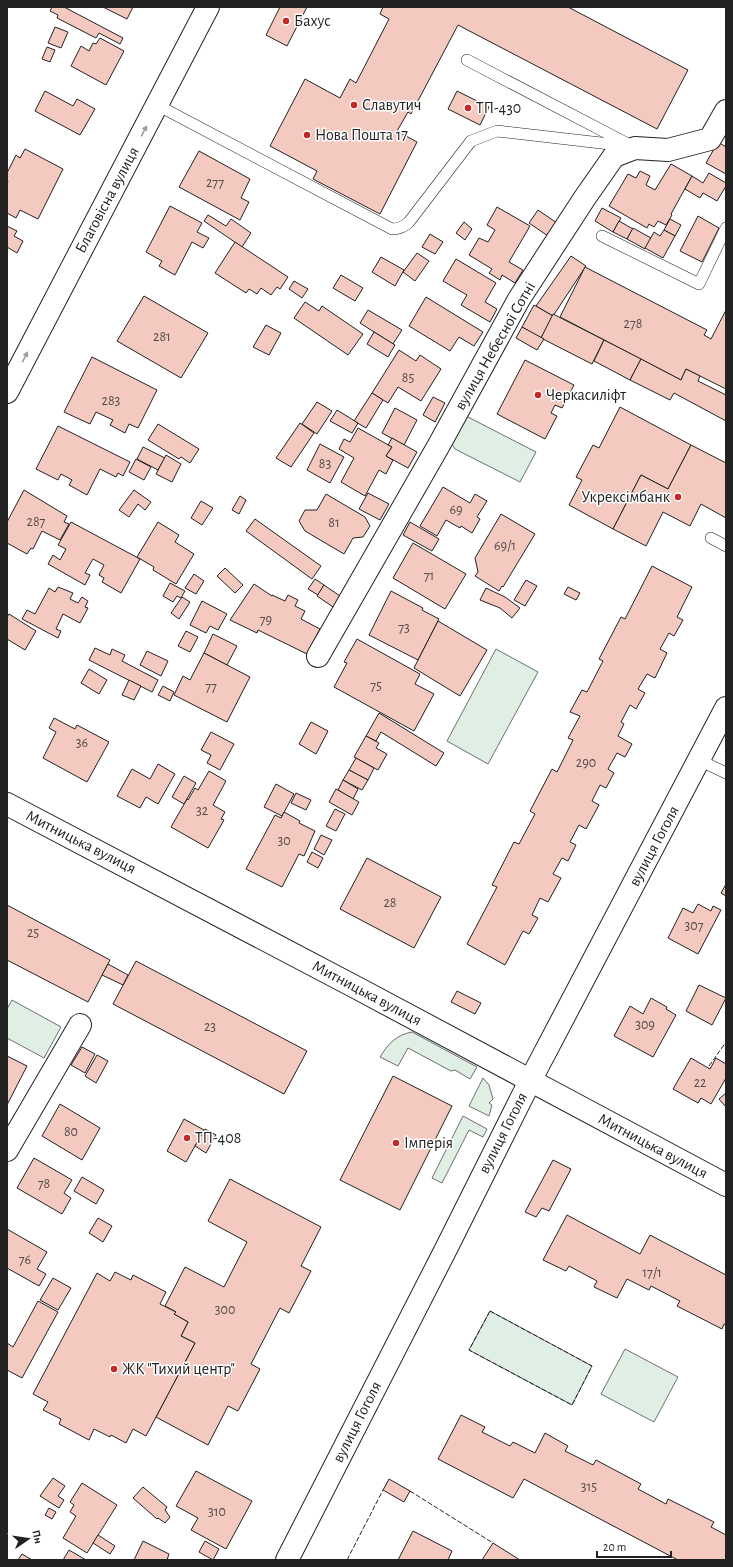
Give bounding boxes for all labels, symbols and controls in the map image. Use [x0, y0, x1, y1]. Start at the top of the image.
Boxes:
place label: Бахус [294, 13, 331, 30]
marker: Бахус [281, 16, 291, 26]
place label: Славутич [362, 97, 422, 114]
marker: Славутич [349, 100, 359, 110]
place label: ТП-430 [476, 100, 521, 116]
marker: ТП-430 [463, 103, 473, 113]
one-way arrow [140, 125, 147, 136]
place label: Нова Пошта 17 [315, 127, 408, 143]
marker: Нова Пошта 17 [302, 130, 312, 140]
street label: Благовісна вулиця [72, 144, 143, 256]
house number: 277 [206, 176, 224, 190]
street label: вулиця Небесної Сотні [452, 279, 539, 413]
house number: 278 [624, 317, 642, 331]
house number: 281 [153, 330, 171, 344]
one-way arrow [22, 352, 28, 363]
house number: 85 [402, 371, 414, 385]
place label: Черкасиліфт [546, 387, 626, 403]
marker: Черкасиліфт [533, 390, 543, 400]
house number: 283 [102, 394, 121, 408]
house number: 83 [319, 457, 331, 471]
place label: Укрексімбанк [581, 489, 671, 505]
marker: Укрексімбанк [673, 492, 683, 502]
house number: 69 [449, 503, 463, 517]
house number: 287 [27, 515, 46, 529]
house number: 81 [328, 516, 340, 530]
house number: 69/1 [494, 539, 516, 553]
house number: 71 [424, 569, 434, 583]
house number: 79 [260, 613, 272, 627]
house number: 73 [398, 621, 410, 635]
house number: 75 [370, 679, 382, 693]
house number: 77 [205, 680, 217, 694]
house number: 36 [76, 736, 88, 750]
house number: 290 [576, 756, 596, 770]
street label: вулиця Гоголя [626, 803, 683, 889]
house number: 32 [196, 804, 208, 818]
street label: Митницька вулиця [23, 807, 139, 878]
house number: 30 [277, 834, 291, 848]
house number: 28 [383, 896, 397, 910]
house number: 307 [685, 919, 704, 933]
house number: 25 [27, 926, 39, 940]
street label: Митницька вулиця [309, 957, 424, 1029]
house number: 309 [635, 1018, 655, 1032]
house number: 23 [204, 1020, 216, 1034]
house number: 22 [694, 1076, 706, 1090]
street label: вулиця Гоголя [476, 1090, 531, 1177]
street label: Митницька вулиця [595, 1110, 710, 1182]
house number: 80 [64, 1125, 78, 1139]
place label: ТП-408 [195, 1130, 241, 1146]
marker: ТП-408 [182, 1133, 192, 1143]
place label: Імперія [404, 1135, 453, 1151]
marker: Імперія [391, 1138, 401, 1148]
house number: 78 [38, 1177, 50, 1191]
house number: 76 [19, 1253, 31, 1267]
house number: 17/1 [642, 1266, 662, 1280]
house number: 300 [215, 1303, 235, 1317]
place label: ЖК "Тихий центр" [122, 1361, 235, 1377]
marker: ЖК "Тихий центр" [109, 1364, 119, 1374]
street label: вулиця Гоголя [330, 1379, 385, 1466]
house number: 315 [581, 1480, 597, 1494]
house number: 310 [208, 1505, 226, 1519]
north arrow [8, 1519, 48, 1559]
text: Пн [30, 1529, 44, 1545]
scale bar [597, 1533, 671, 1559]
text: 20 m [603, 1541, 626, 1553]

